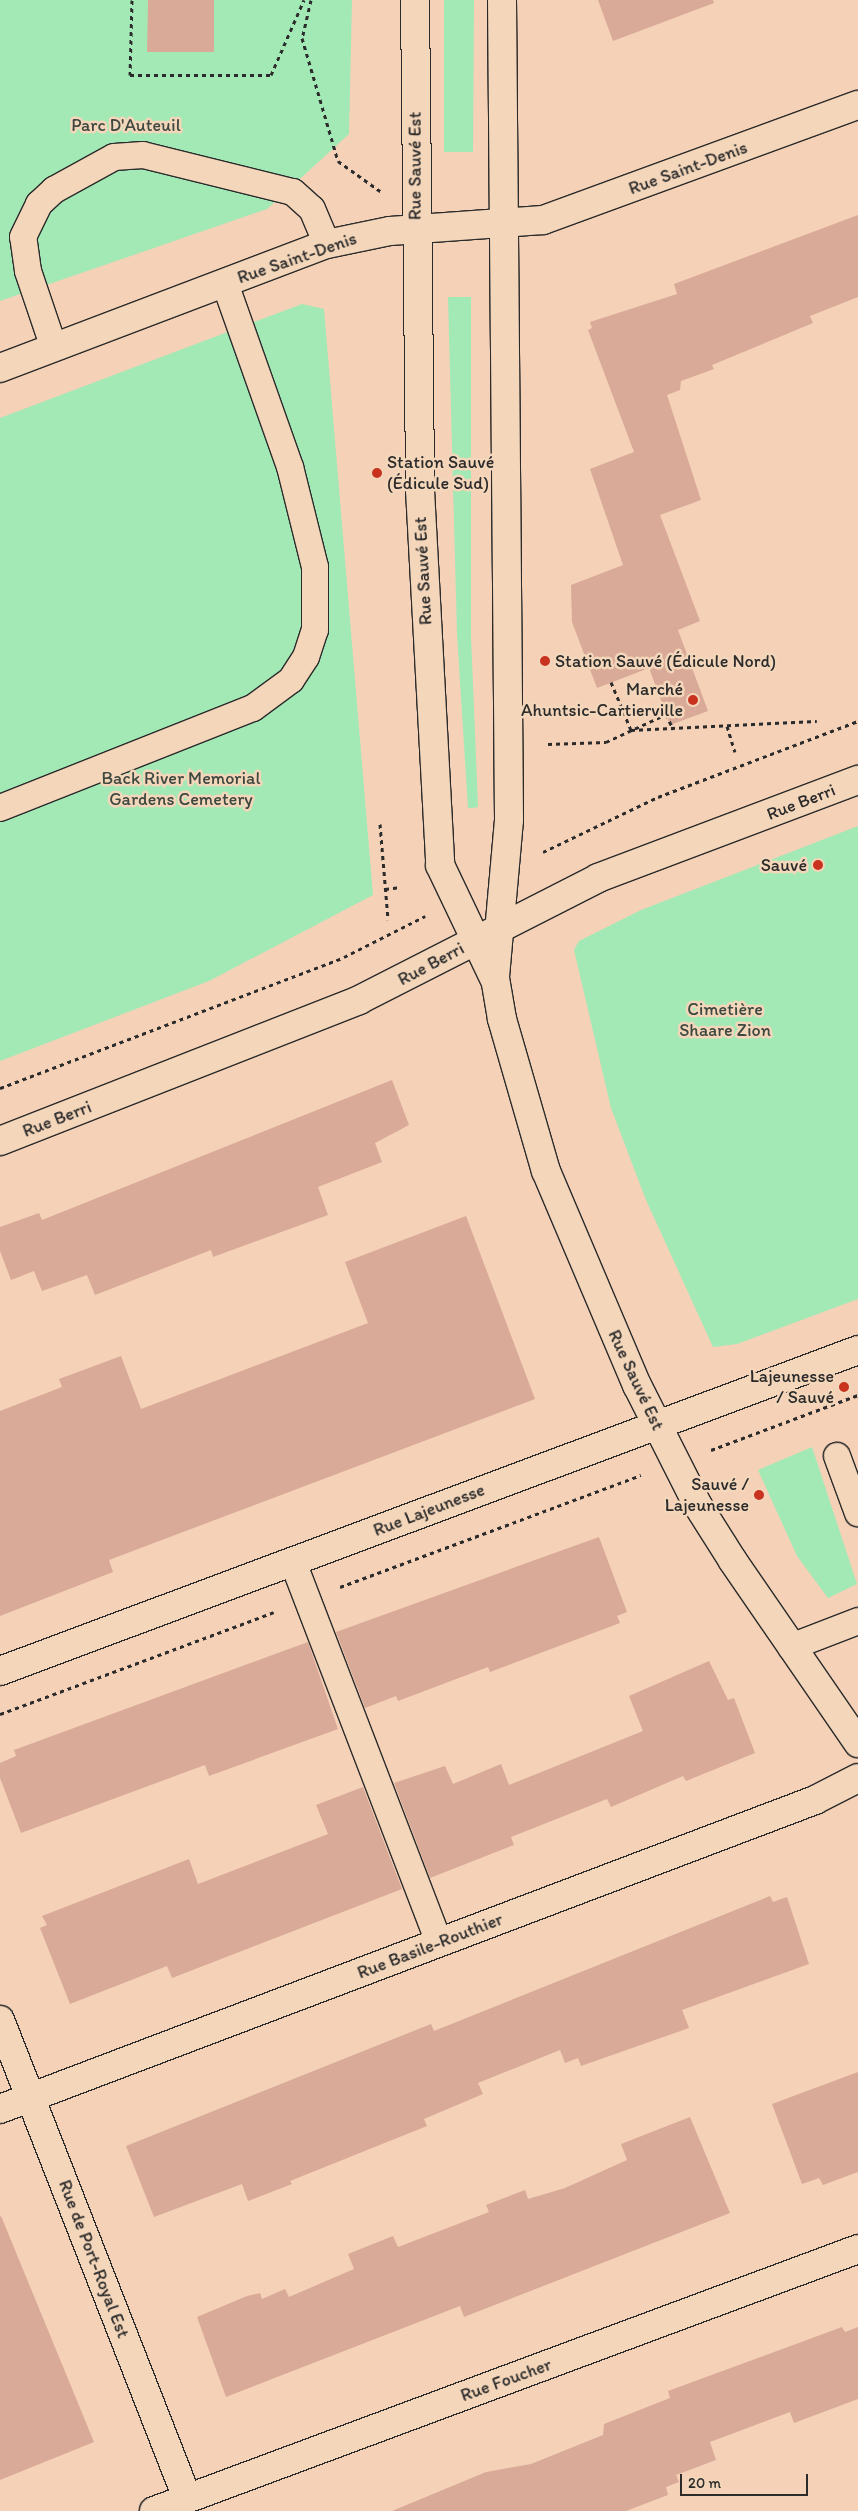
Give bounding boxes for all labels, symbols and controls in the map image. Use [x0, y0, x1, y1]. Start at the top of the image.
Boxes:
street label: Rue Sauvé Est [404, 112, 426, 220]
park label: Parc D'Auteuil [71, 114, 181, 136]
street label: Rue Saint-Denis [626, 137, 750, 199]
street label: Rue Saint-Denis [235, 228, 359, 288]
place label: Station Sauvé (Édicule Sud) [387, 452, 494, 494]
marker: Station Sauvé (Édicule Sud) [371, 467, 383, 479]
street label: Rue Sauvé Est [409, 516, 437, 626]
place label: Station Sauvé (Édicule Nord) [555, 650, 776, 672]
marker: Station Sauvé (Édicule Nord) [539, 655, 551, 667]
place label: Marché Ahuntsic-Cartierville [521, 679, 683, 722]
marker: Marché Ahuntsic-Cartierville [687, 694, 699, 706]
park label: Back River Memorial Gardens Cemetery [102, 768, 260, 811]
street label: Rue Berri [763, 779, 839, 825]
place label: Sauvé [761, 854, 807, 876]
marker: Sauvé [811, 858, 825, 872]
street label: Rue Berri [394, 938, 468, 990]
park label: Cimetière Shaare Zion [679, 999, 771, 1042]
street label: Rue Berri [19, 1096, 95, 1142]
street label: Rue Sauvé Est [603, 1326, 669, 1434]
place label: Lajeunesse / Sauvé [750, 1366, 834, 1408]
marker: Lajeunesse / Sauvé [838, 1381, 850, 1393]
place label: Sauvé / Lajeunesse [665, 1474, 749, 1516]
street label: Rue Lajeunesse [370, 1479, 488, 1541]
marker: Sauvé / Lajeunesse [753, 1489, 765, 1501]
street label: Rue Basile-Routhier [354, 1908, 506, 1984]
street label: Rue de Port-Royal Est [54, 2177, 134, 2341]
street label: Rue Foucher [458, 2354, 554, 2406]
scale bar [683, 2464, 810, 2496]
text: 20 m [688, 2474, 721, 2492]

